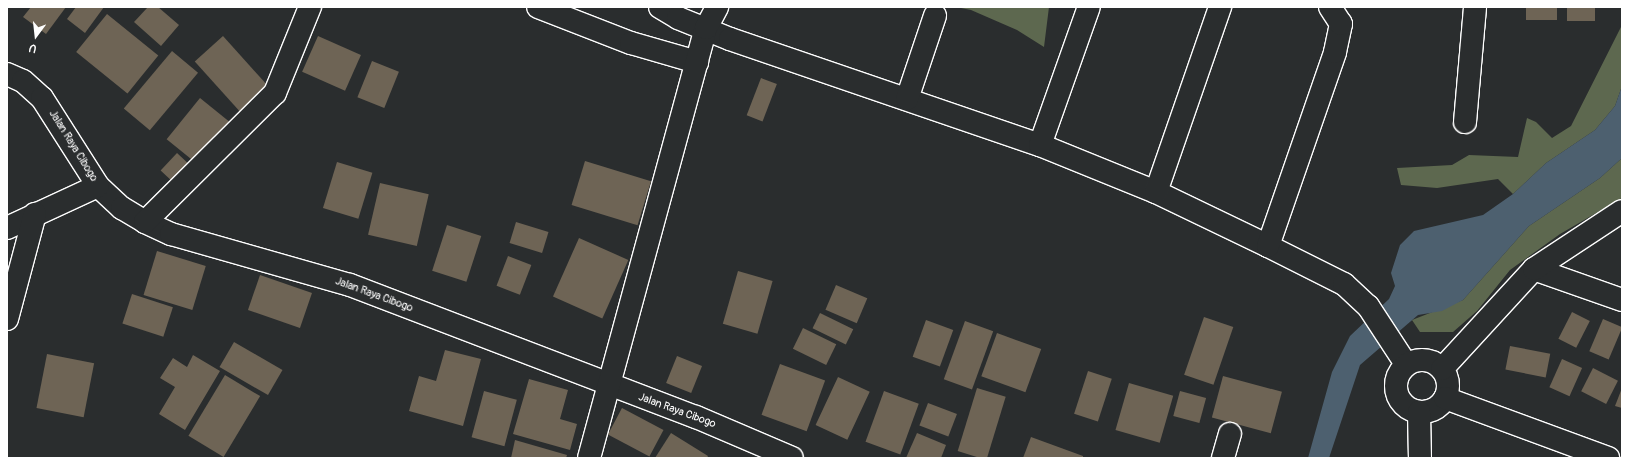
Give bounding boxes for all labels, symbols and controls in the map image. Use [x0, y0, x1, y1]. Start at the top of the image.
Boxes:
north arrow [16, 16, 56, 56]
text: U [28, 41, 38, 55]
street label: Jalan Raya Cibogo [46, 108, 100, 184]
street label: Jalan Raya Cibogo [333, 275, 415, 315]
street label: Jalan Raya Cibogo [636, 391, 718, 431]

